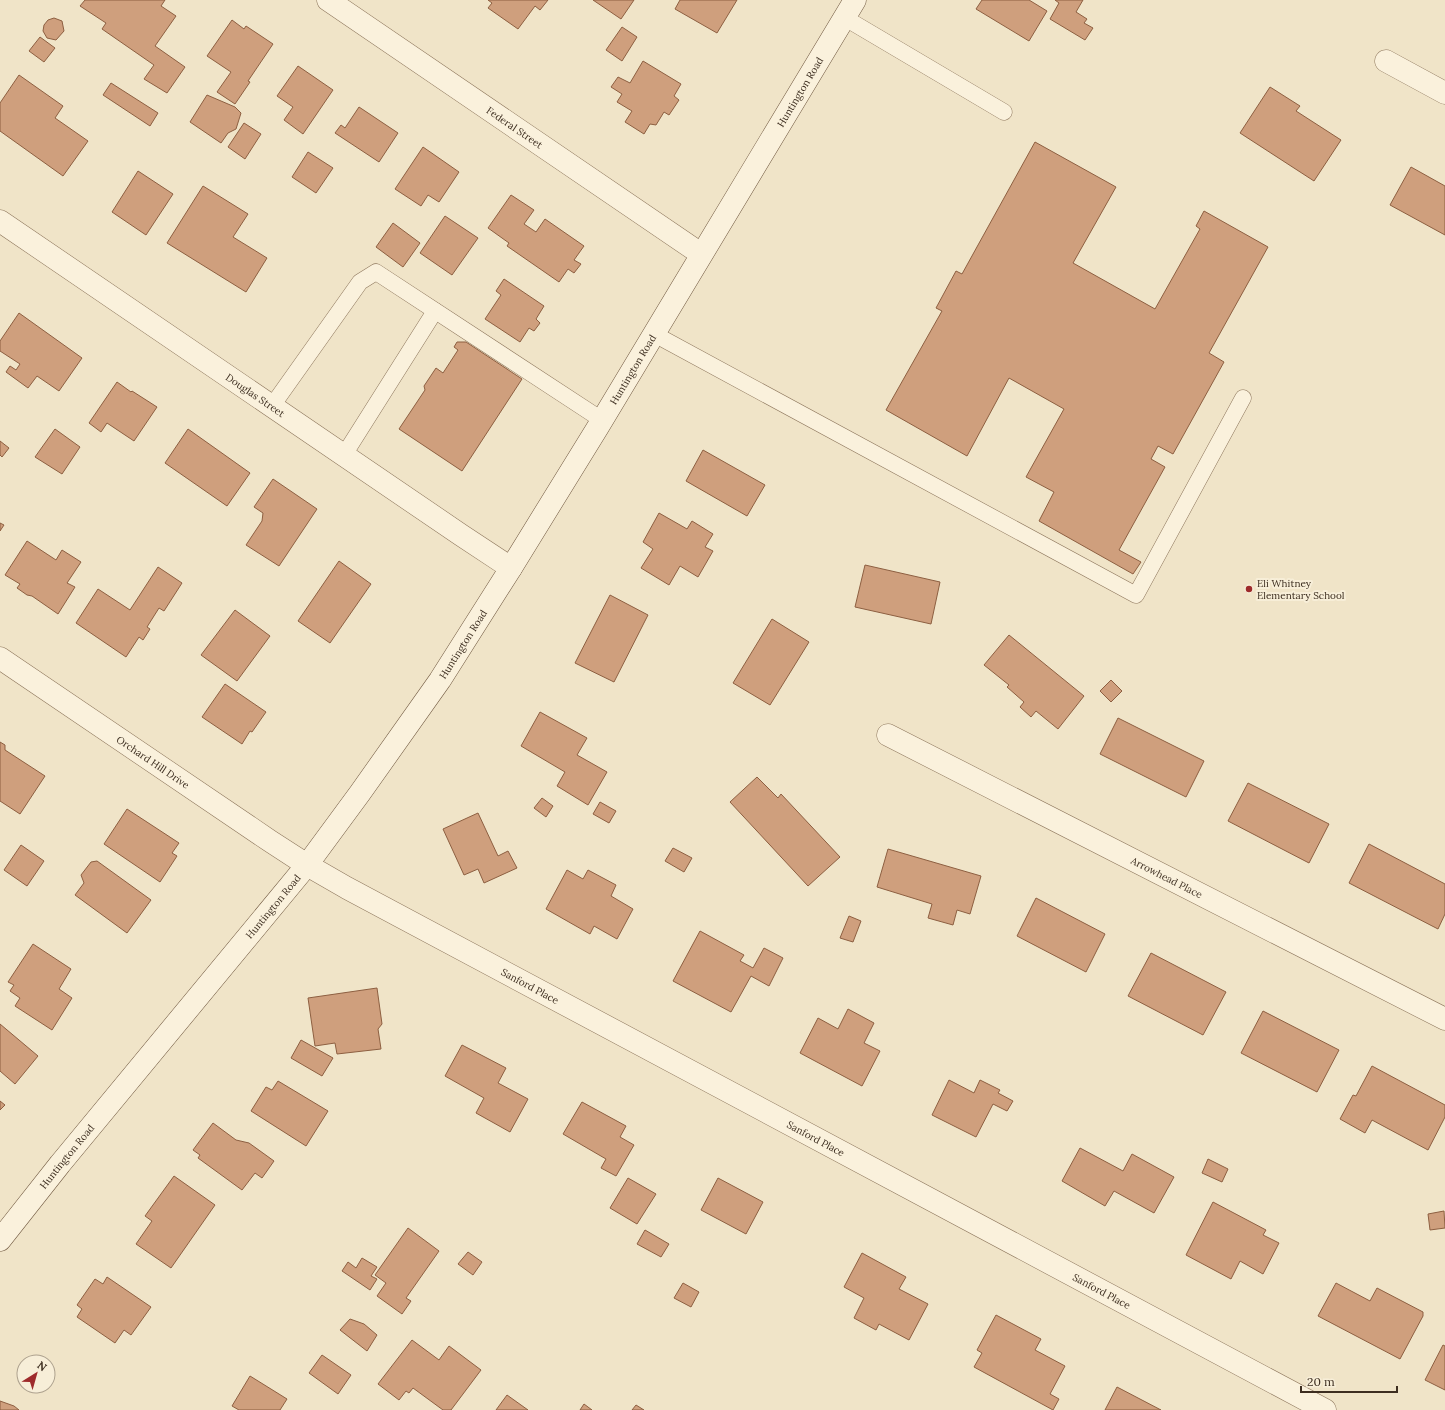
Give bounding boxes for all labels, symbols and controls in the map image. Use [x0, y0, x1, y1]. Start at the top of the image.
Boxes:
street label: Huntington Road [774, 55, 826, 130]
street label: Federal Street [484, 104, 545, 151]
street label: Huntington Road [607, 332, 659, 407]
street label: Douglas Street [223, 371, 287, 420]
place label: Eli Whitney Elementary School [1257, 577, 1345, 602]
marker: Eli Whitney Elementary School [1244, 584, 1254, 594]
street label: Huntington Road [436, 607, 490, 681]
street label: Orchard Hill Drive [114, 733, 192, 792]
street label: Arrowhead Place [1128, 854, 1205, 901]
street label: Huntington Road [243, 872, 304, 942]
street label: Sanford Place [499, 965, 562, 1007]
street label: Sanford Place [785, 1118, 847, 1160]
street label: Huntington Road [37, 1122, 97, 1192]
street label: Sanford Place [1070, 1271, 1133, 1312]
north arrow [16, 1354, 56, 1394]
text: N [34, 1358, 50, 1374]
scale bar [1301, 1368, 1397, 1394]
text: 20 m [1307, 1374, 1335, 1389]

